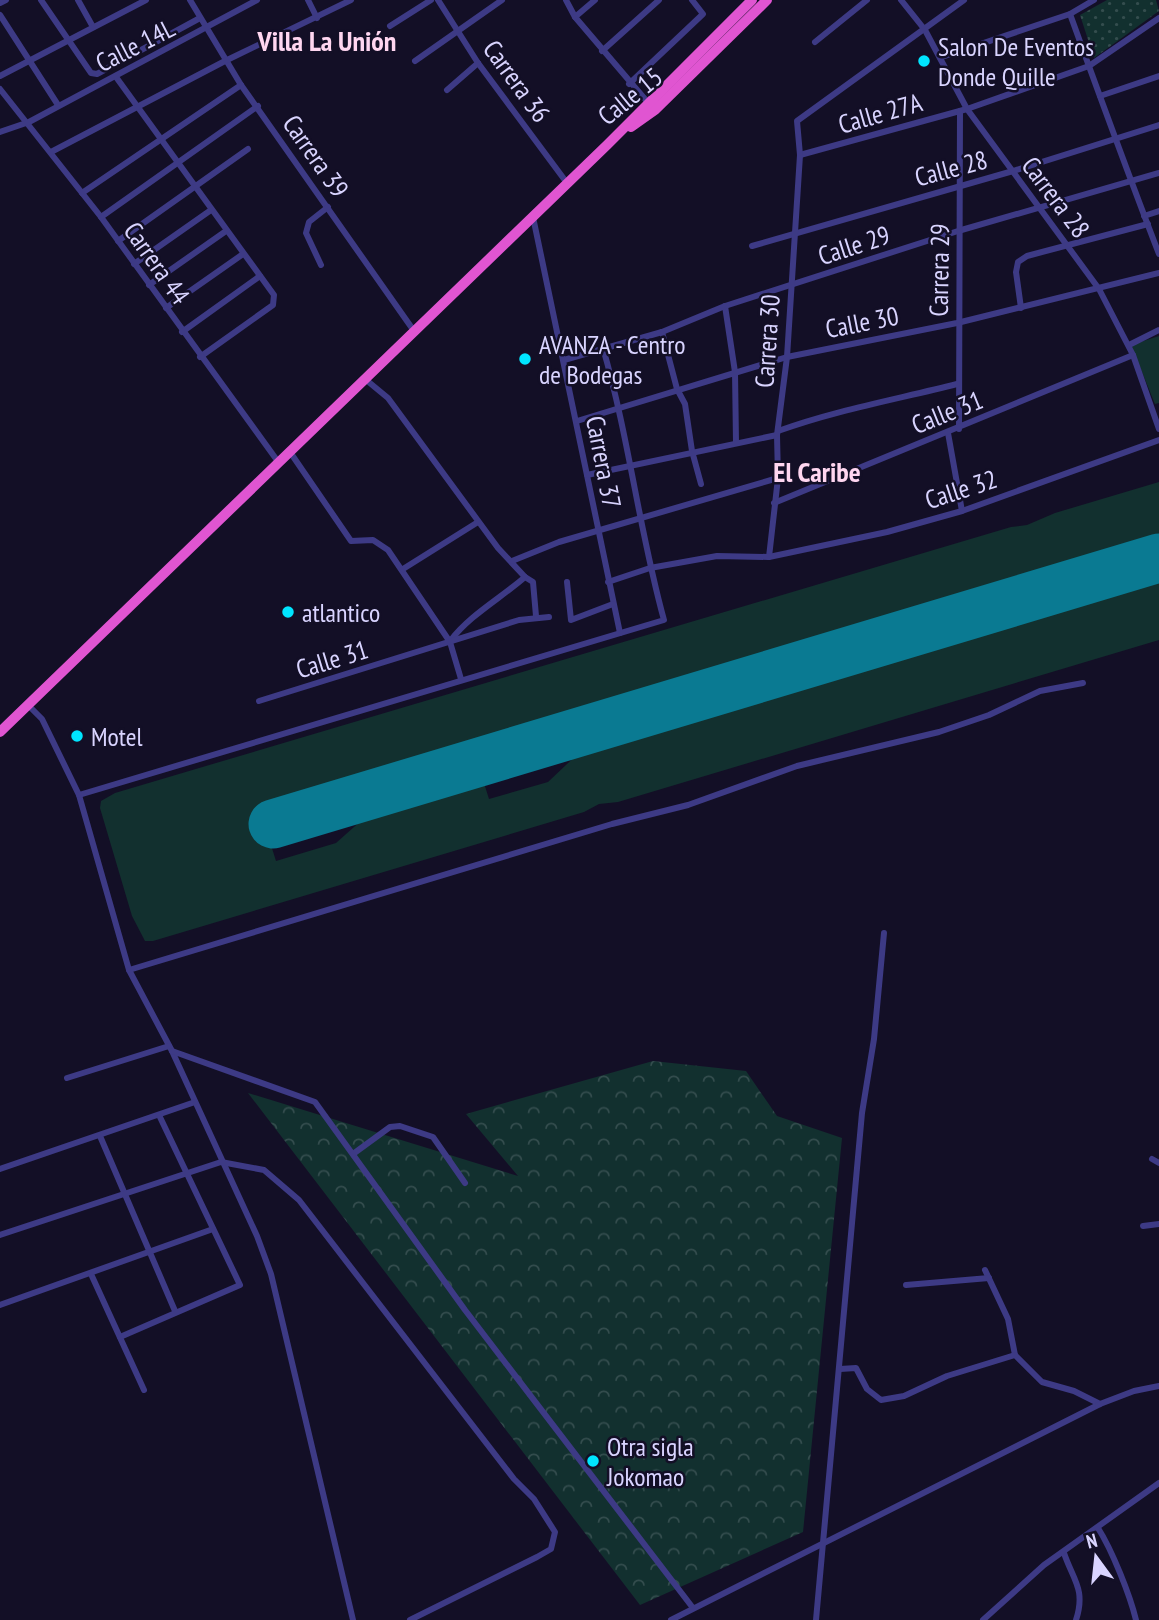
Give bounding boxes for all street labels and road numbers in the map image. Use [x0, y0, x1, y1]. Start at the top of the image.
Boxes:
street label: Calle 14L [90, 11, 180, 79]
street label: Carrera 36 [476, 34, 558, 128]
street label: Calle 15 [591, 60, 669, 132]
street label: Calle 27A [834, 85, 926, 141]
street label: Carrera 39 [276, 108, 356, 204]
street label: Calle 28 [911, 143, 991, 193]
street label: Carrera 28 [1015, 150, 1097, 244]
street label: Carrera 44 [117, 215, 197, 311]
street label: Calle 29 [814, 218, 894, 272]
street label: Carrera 29 [922, 223, 956, 317]
street label: Carrera 30 [747, 293, 787, 389]
street label: Calle 30 [823, 299, 901, 345]
street label: Calle 31 [907, 383, 987, 441]
street label: Carrera 37 [579, 413, 629, 511]
street label: Calle 32 [921, 462, 1001, 516]
street label: Calle 31 [292, 632, 372, 686]

